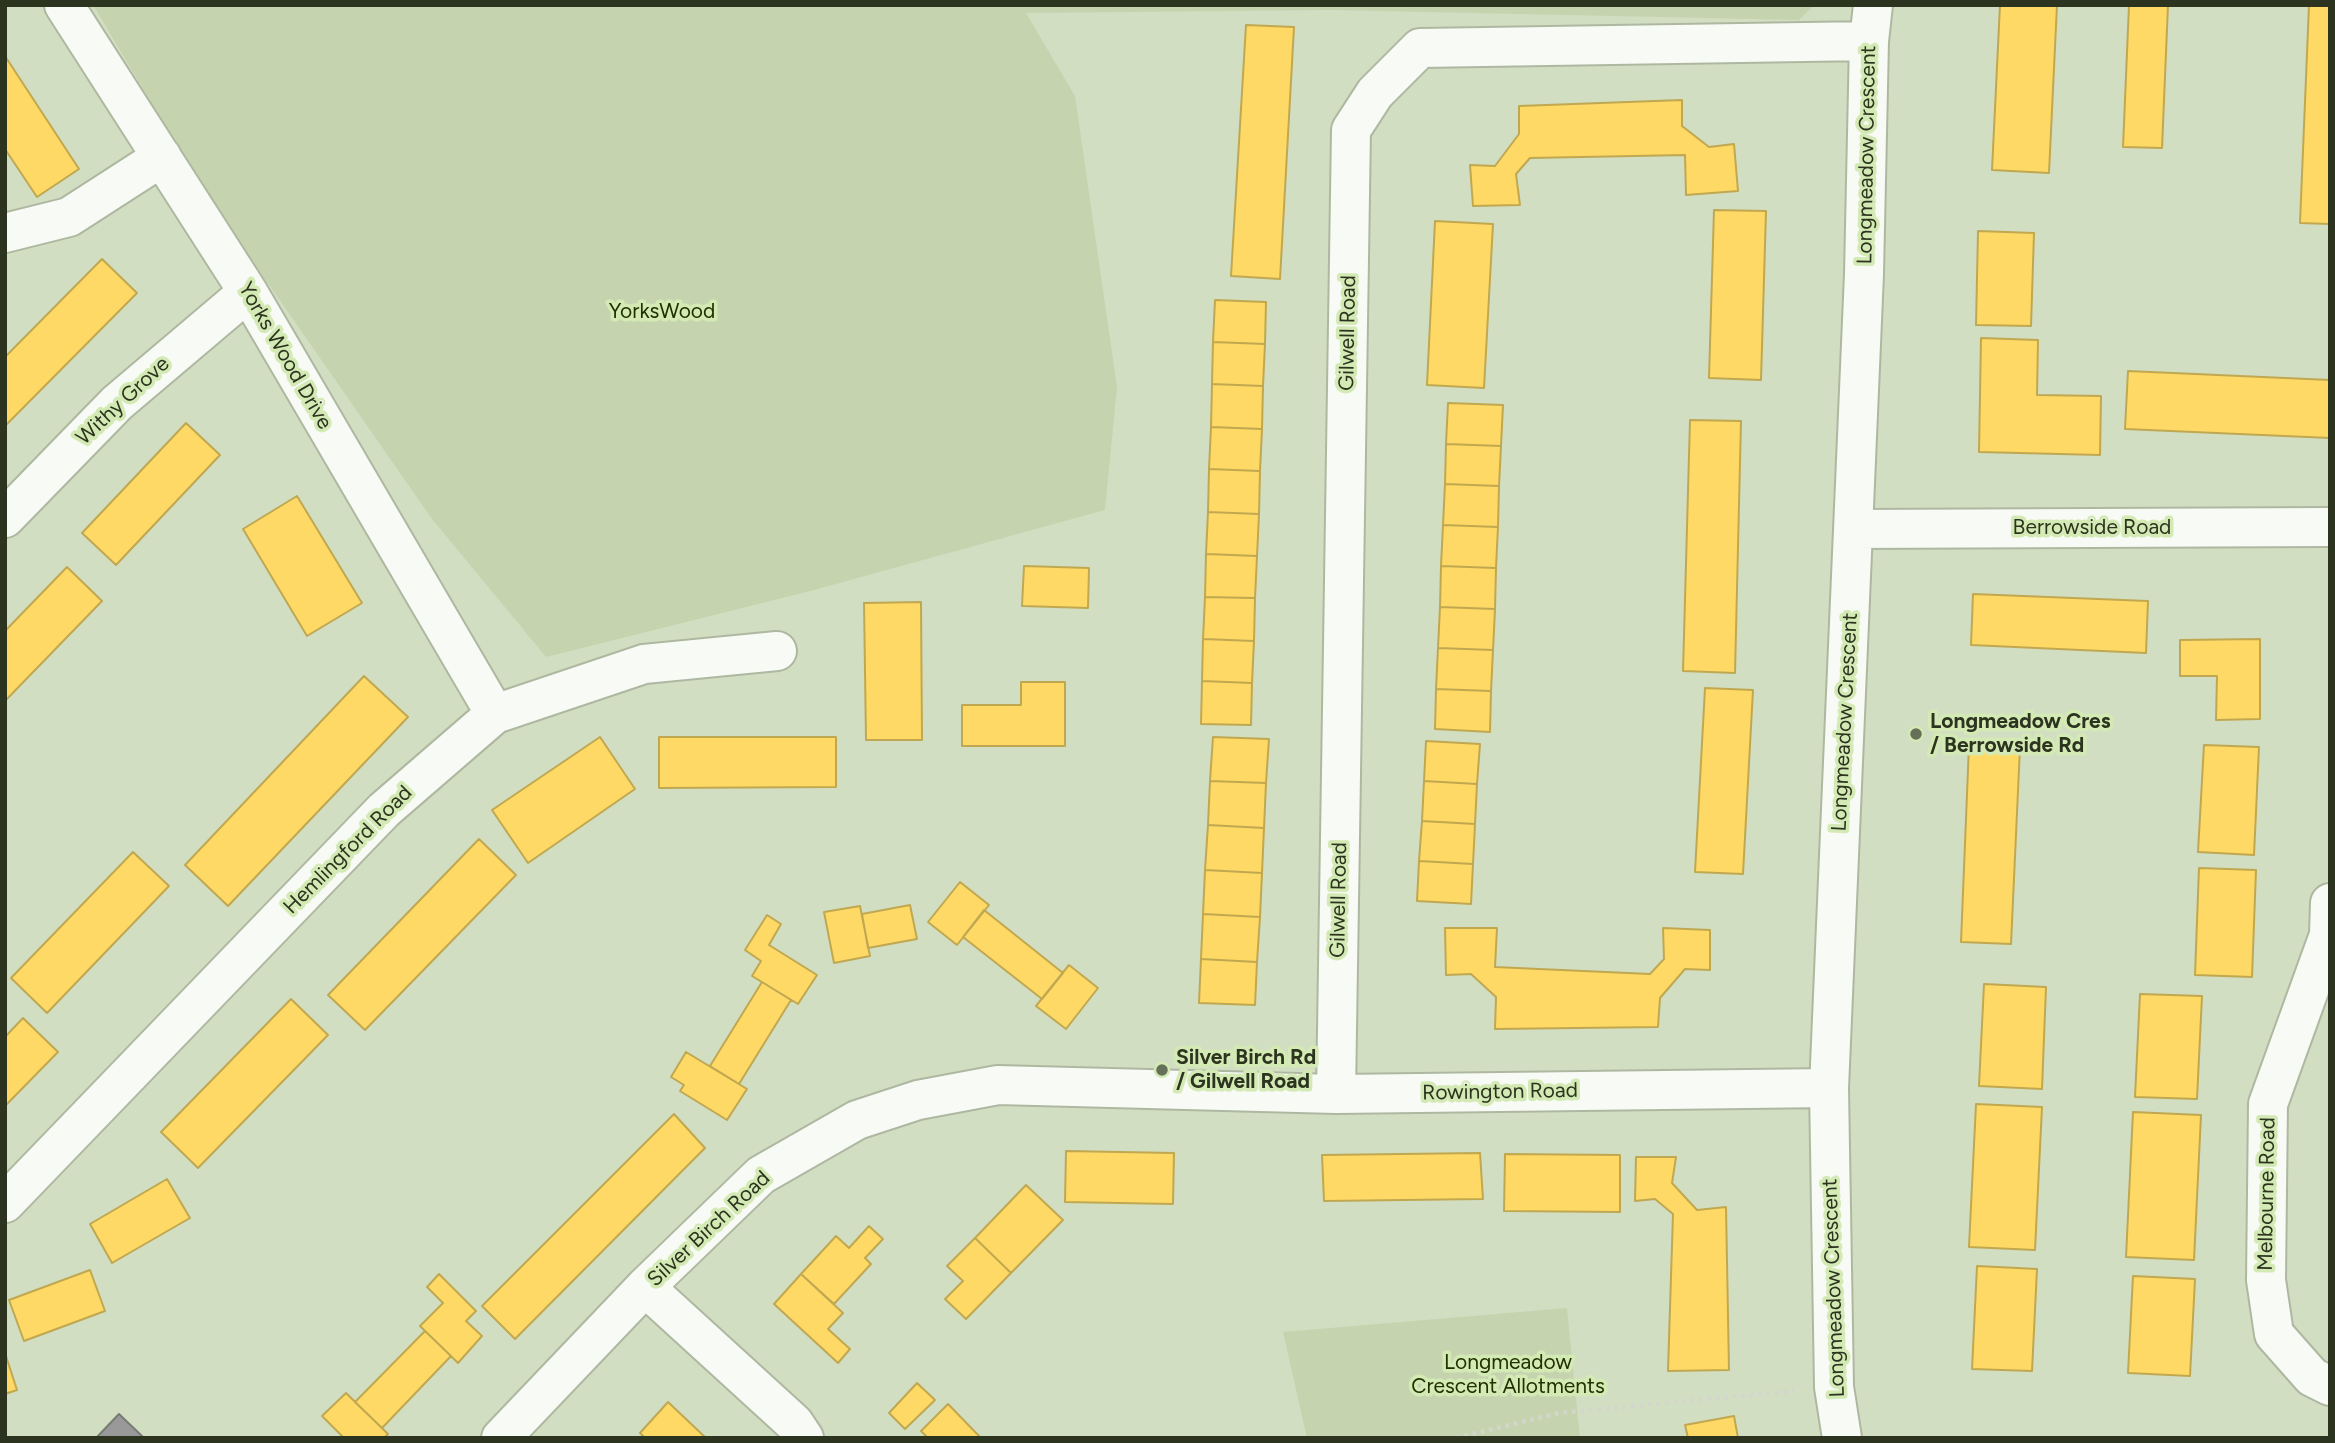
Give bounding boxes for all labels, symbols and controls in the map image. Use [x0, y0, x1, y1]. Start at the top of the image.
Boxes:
street label: Longmeadow Crescent [1852, 45, 1882, 265]
street label: Gilwell Road [1334, 275, 1362, 391]
street label: Yorks Wood Drive [233, 278, 337, 434]
park label: YorksWood [609, 299, 715, 325]
street label: Withy Grove [71, 352, 175, 450]
street label: Berrowside Road [2013, 515, 2171, 541]
street label: Longmeadow Crescent [1827, 612, 1863, 832]
place label: Longmeadow Cres / Berrowside Rd [1930, 709, 2111, 759]
marker: Longmeadow Cres / Berrowside Rd [1908, 726, 1924, 742]
street label: Hemlingford Road [278, 780, 418, 920]
street label: Gilwell Road [1325, 842, 1353, 958]
place label: Silver Birch Rd / Gilwell Road [1176, 1045, 1316, 1095]
marker: Silver Birch Rd / Gilwell Road [1154, 1062, 1170, 1078]
street label: Rowington Road [1422, 1078, 1578, 1106]
street label: Melbourne Road [2253, 1117, 2281, 1271]
street label: Silver Birch Road [643, 1166, 775, 1292]
street label: Longmeadow Crescent [1818, 1178, 1850, 1398]
park label: Longmeadow Crescent Allotments [1411, 1350, 1605, 1400]

